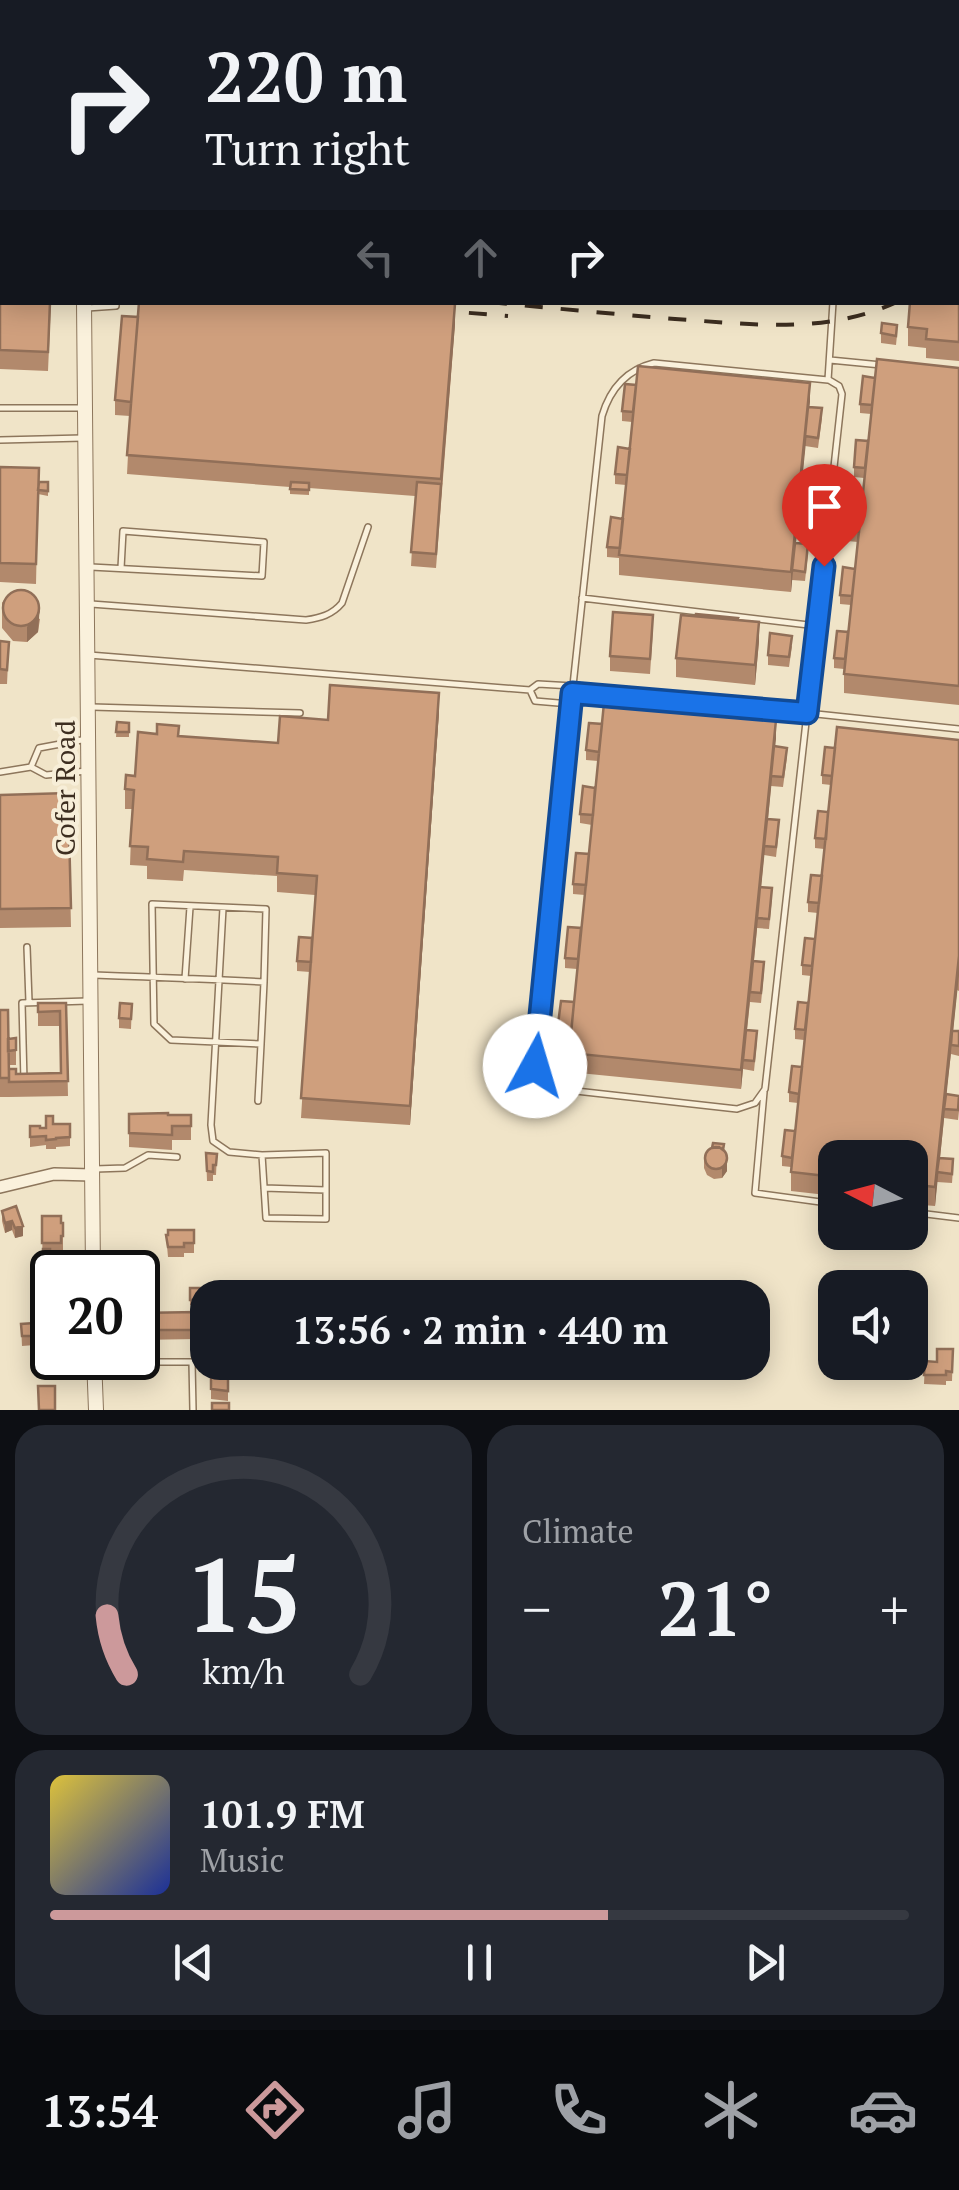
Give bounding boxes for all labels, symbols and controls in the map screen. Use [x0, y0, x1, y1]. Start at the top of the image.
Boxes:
text: 220 m [205, 29, 407, 122]
icon: right [40, 40, 170, 170]
text: Turn right [205, 118, 410, 178]
icon: left [348, 230, 403, 285]
icon: ahead [453, 230, 508, 285]
icon: right [558, 230, 613, 285]
pin [782, 464, 867, 567]
icon: arrive [797, 479, 852, 534]
street label: Cofer Road [46, 720, 83, 856]
position arrow [483, 1014, 587, 1118]
north arrow [818, 1140, 928, 1250]
map controls [818, 1140, 928, 1380]
speed limit sign: 20 [30, 1250, 160, 1380]
button: sound [818, 1270, 928, 1380]
text: 13:56 · 2 min · 440 m [292, 1305, 668, 1355]
text: Climate [522, 1510, 634, 1552]
text: 15 [185, 1524, 302, 1662]
text: 21° [658, 1558, 773, 1657]
text: − [522, 1572, 551, 1645]
text: + [880, 1572, 909, 1645]
text: km/h [202, 1647, 285, 1694]
text: 101.9 FM [200, 1789, 365, 1839]
text: Music [200, 1839, 285, 1881]
icon: previous [166, 1935, 221, 1990]
icon: pause [452, 1935, 507, 1990]
icon: next [738, 1935, 793, 1990]
icon: directions [240, 2075, 310, 2145]
icon: music [392, 2075, 462, 2145]
icon: phone [544, 2075, 614, 2145]
icon: climate [696, 2075, 766, 2145]
icon: car [848, 2075, 918, 2145]
text: 13:54 [41, 2080, 158, 2140]

